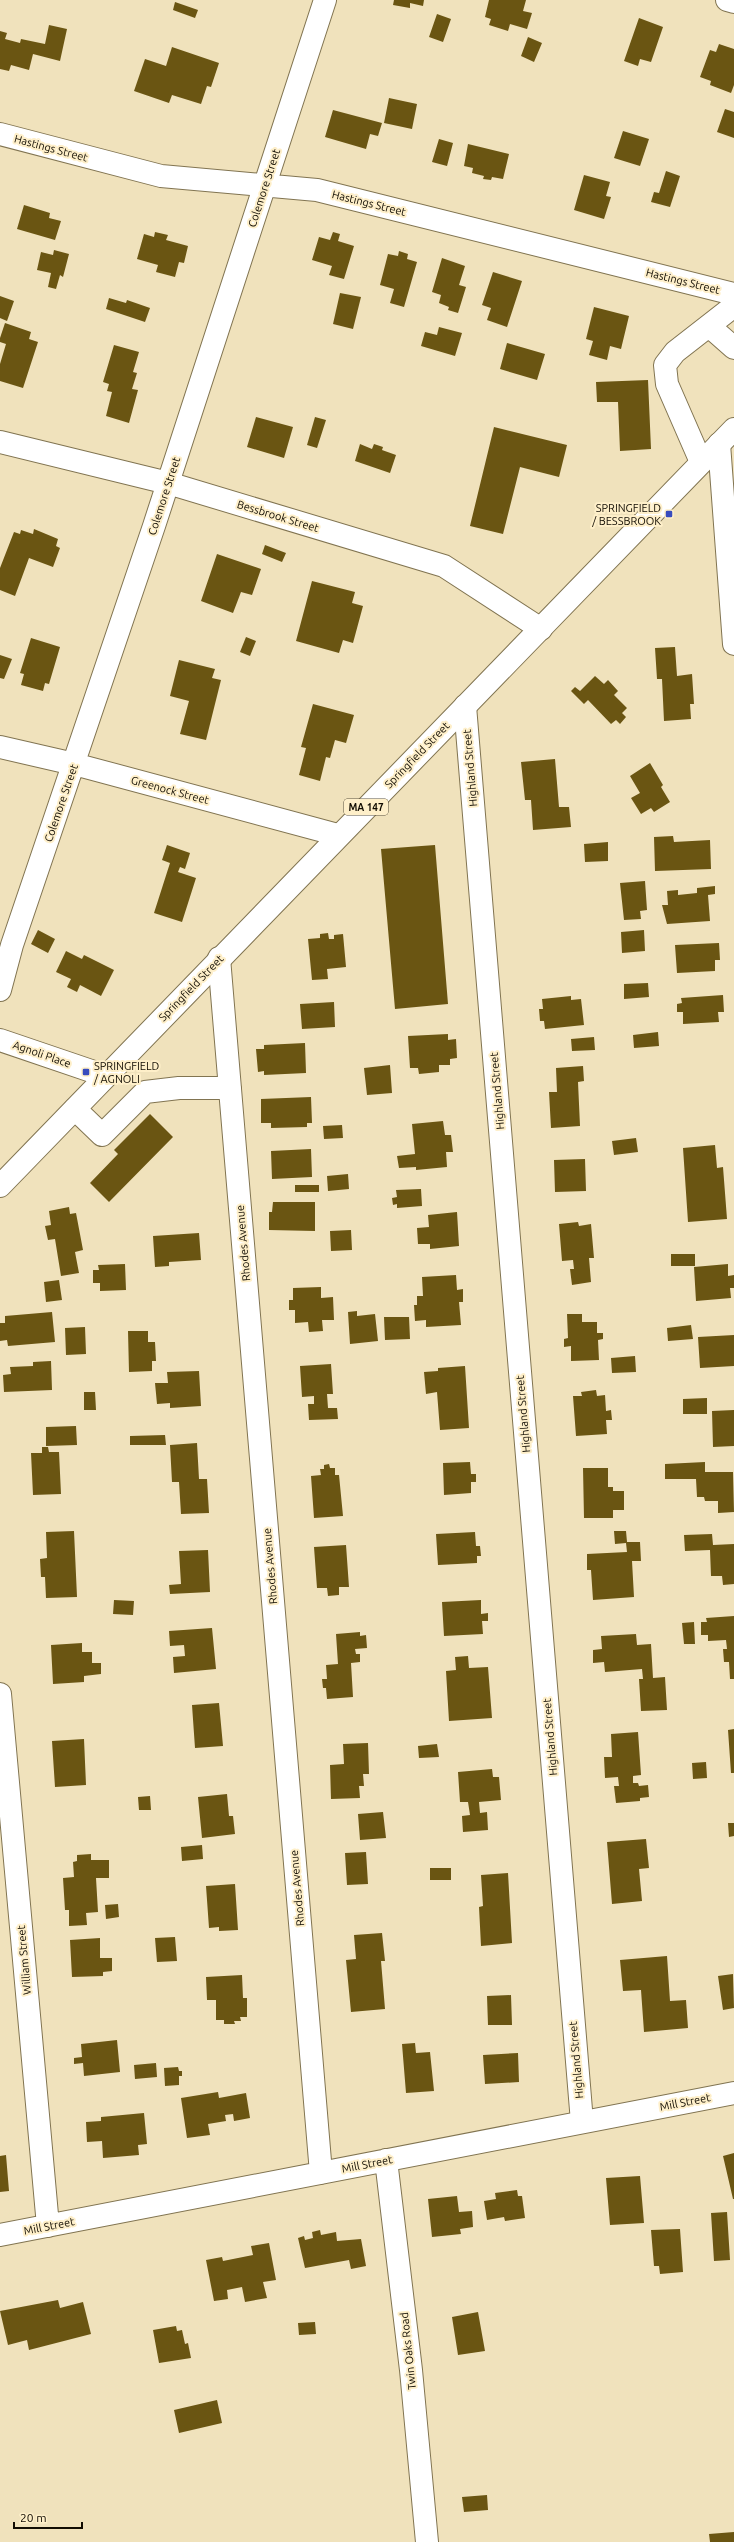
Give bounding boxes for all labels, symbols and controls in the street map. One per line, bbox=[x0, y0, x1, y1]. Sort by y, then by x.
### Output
street label: Hastings Street bbox=[13, 132, 90, 164]
street label: Colemore Street bbox=[246, 147, 283, 229]
street label: Hastings Street bbox=[331, 188, 408, 218]
street label: Hastings Street bbox=[645, 266, 722, 296]
street label: Colemore Street bbox=[146, 455, 183, 537]
street label: Bessbrook Street bbox=[236, 498, 321, 534]
place label: SPRINGFIELD / BESSBROOK bbox=[591, 502, 661, 527]
marker: SPRINGFIELD / BESSBROOK bbox=[664, 509, 674, 519]
street label: Springfield Street bbox=[382, 719, 452, 791]
street label: Highland Street bbox=[461, 728, 479, 807]
street label: Colemore Street bbox=[42, 762, 80, 843]
street label: Greenock Street bbox=[130, 774, 211, 806]
road number: MA 147 bbox=[344, 799, 388, 815]
street label: Springfield Street bbox=[156, 952, 226, 1024]
street label: Agnoli Place bbox=[11, 1038, 73, 1070]
street label: Highland Street bbox=[488, 1051, 506, 1130]
place label: SPRINGFIELD / AGNOLI bbox=[93, 1060, 160, 1085]
marker: SPRINGFIELD / AGNOLI bbox=[81, 1067, 91, 1077]
street label: Rhodes Avenue bbox=[234, 1204, 252, 1282]
street label: Highland Street bbox=[514, 1374, 532, 1453]
street label: Rhodes Avenue bbox=[261, 1527, 279, 1605]
street label: Highland Street bbox=[541, 1697, 559, 1776]
street label: Rhodes Avenue bbox=[288, 1849, 306, 1927]
street label: William Street bbox=[15, 1924, 33, 1995]
street label: Highland Street bbox=[567, 2020, 585, 2099]
street label: Mill Street bbox=[659, 2091, 712, 2113]
street label: Mill Street bbox=[341, 2153, 394, 2175]
street label: Mill Street bbox=[23, 2215, 76, 2237]
street label: Twin Oaks Road bbox=[398, 2312, 418, 2390]
scale bar bbox=[14, 2504, 82, 2530]
text: 20 m bbox=[20, 2511, 47, 2524]

